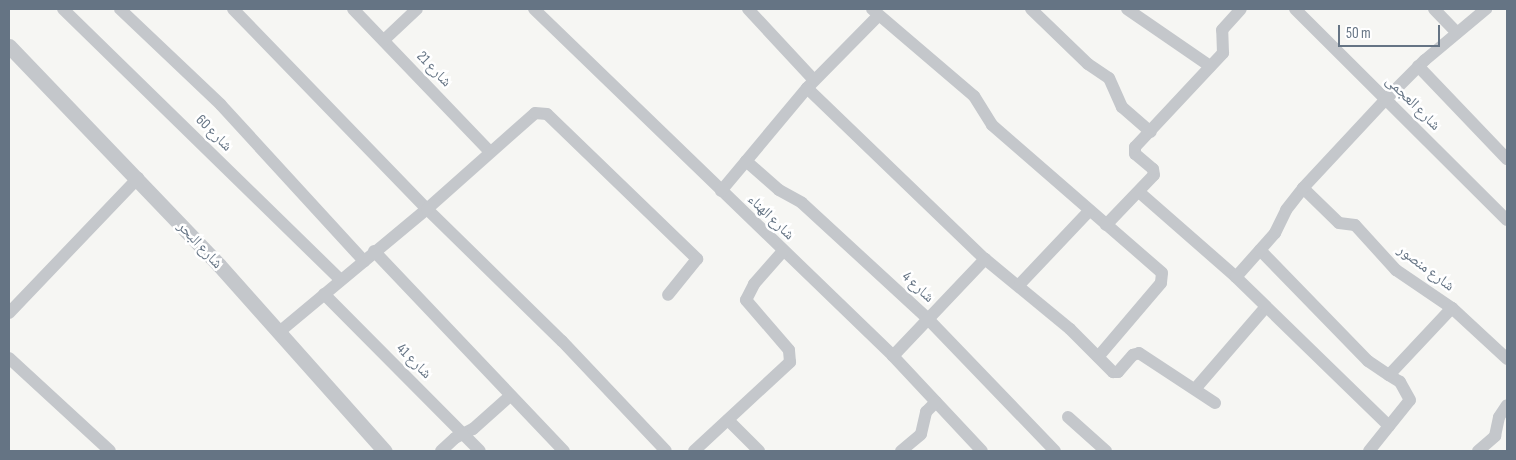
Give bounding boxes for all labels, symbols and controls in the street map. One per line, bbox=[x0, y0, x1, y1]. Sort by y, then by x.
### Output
scale bar bbox=[1341, 15, 1444, 47]
text: 50 m bbox=[1346, 24, 1371, 43]
street label: شارع 21 bbox=[413, 48, 455, 90]
street label: شارع العجمى bbox=[1382, 72, 1444, 134]
street label: شارع 60 bbox=[192, 111, 236, 155]
street label: شارع الهناء bbox=[744, 190, 798, 244]
street label: شارع البحر bbox=[174, 218, 226, 272]
street label: شارع منصور bbox=[1394, 241, 1458, 295]
street label: شارع 4 bbox=[898, 268, 938, 306]
street label: شارع 41 bbox=[393, 340, 435, 382]

